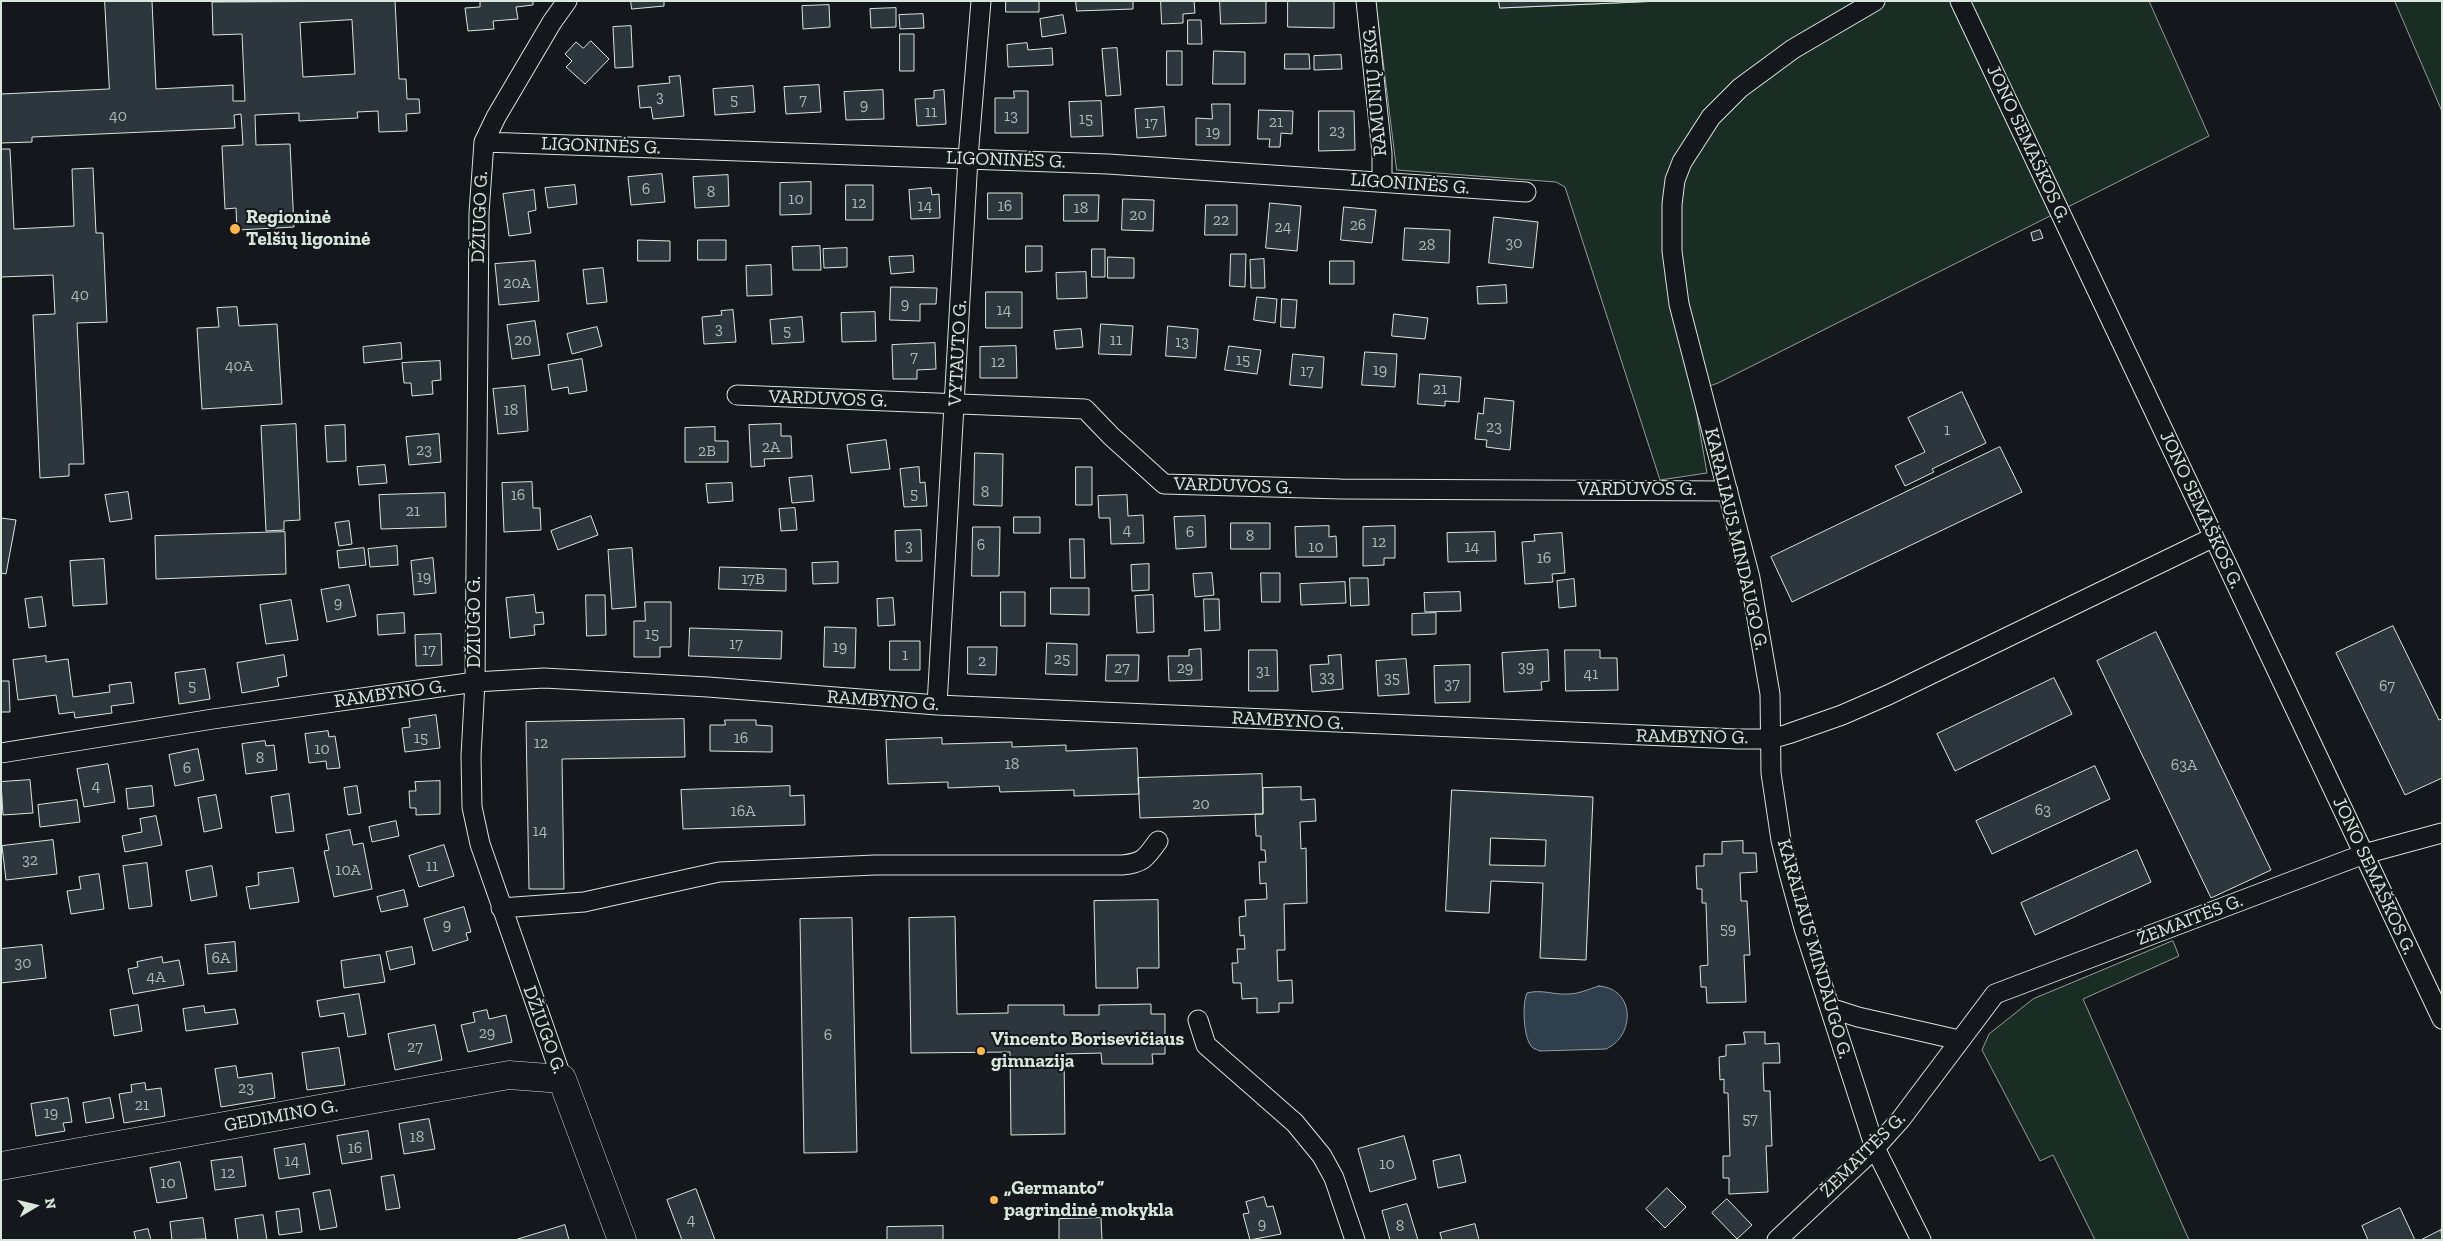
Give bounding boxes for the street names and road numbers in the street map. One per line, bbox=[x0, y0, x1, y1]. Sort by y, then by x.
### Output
street label: RAMUNIŲ SKG. bbox=[1358, 25, 1392, 157]
street label: JONO SEMAŠKOS G. bbox=[1981, 62, 2075, 226]
street label: LIGONINĖS G. bbox=[541, 133, 661, 159]
street label: LIGONINĖS G. bbox=[946, 147, 1066, 173]
street label: LIGONINĖS G. bbox=[1350, 168, 1470, 200]
street label: DŽIUGO G. bbox=[467, 171, 493, 263]
street label: VYTAUTO G. bbox=[944, 299, 972, 407]
street label: VARDUVOS G. bbox=[768, 386, 888, 412]
street label: KARALIAUS MINDAUGO G. bbox=[1699, 426, 1773, 652]
street label: JONO SEMAŠKOS G. bbox=[2154, 428, 2248, 592]
street label: VARDUVOS G. bbox=[1173, 473, 1293, 499]
street label: VARDUVOS G. bbox=[1578, 479, 1696, 501]
street label: DŽIUGO G. bbox=[464, 576, 486, 668]
street label: RAMBYNO G. bbox=[333, 675, 447, 713]
street label: RAMBYNO G. bbox=[826, 686, 940, 716]
street label: RAMBYNO G. bbox=[1231, 707, 1345, 735]
street label: RAMBYNO G. bbox=[1636, 725, 1748, 749]
street label: JONO SEMAŠKOS G. bbox=[2327, 794, 2421, 958]
street label: KARALIAUS MINDAUGO G. bbox=[1772, 837, 1856, 1061]
street label: ŽEMAITĖS G. bbox=[2134, 889, 2246, 951]
street label: DŽIUGO G. bbox=[518, 983, 570, 1077]
street label: GEDIMINO G. bbox=[222, 1095, 340, 1137]
street label: ŽEMAITĖS G. bbox=[1815, 1107, 1911, 1203]

